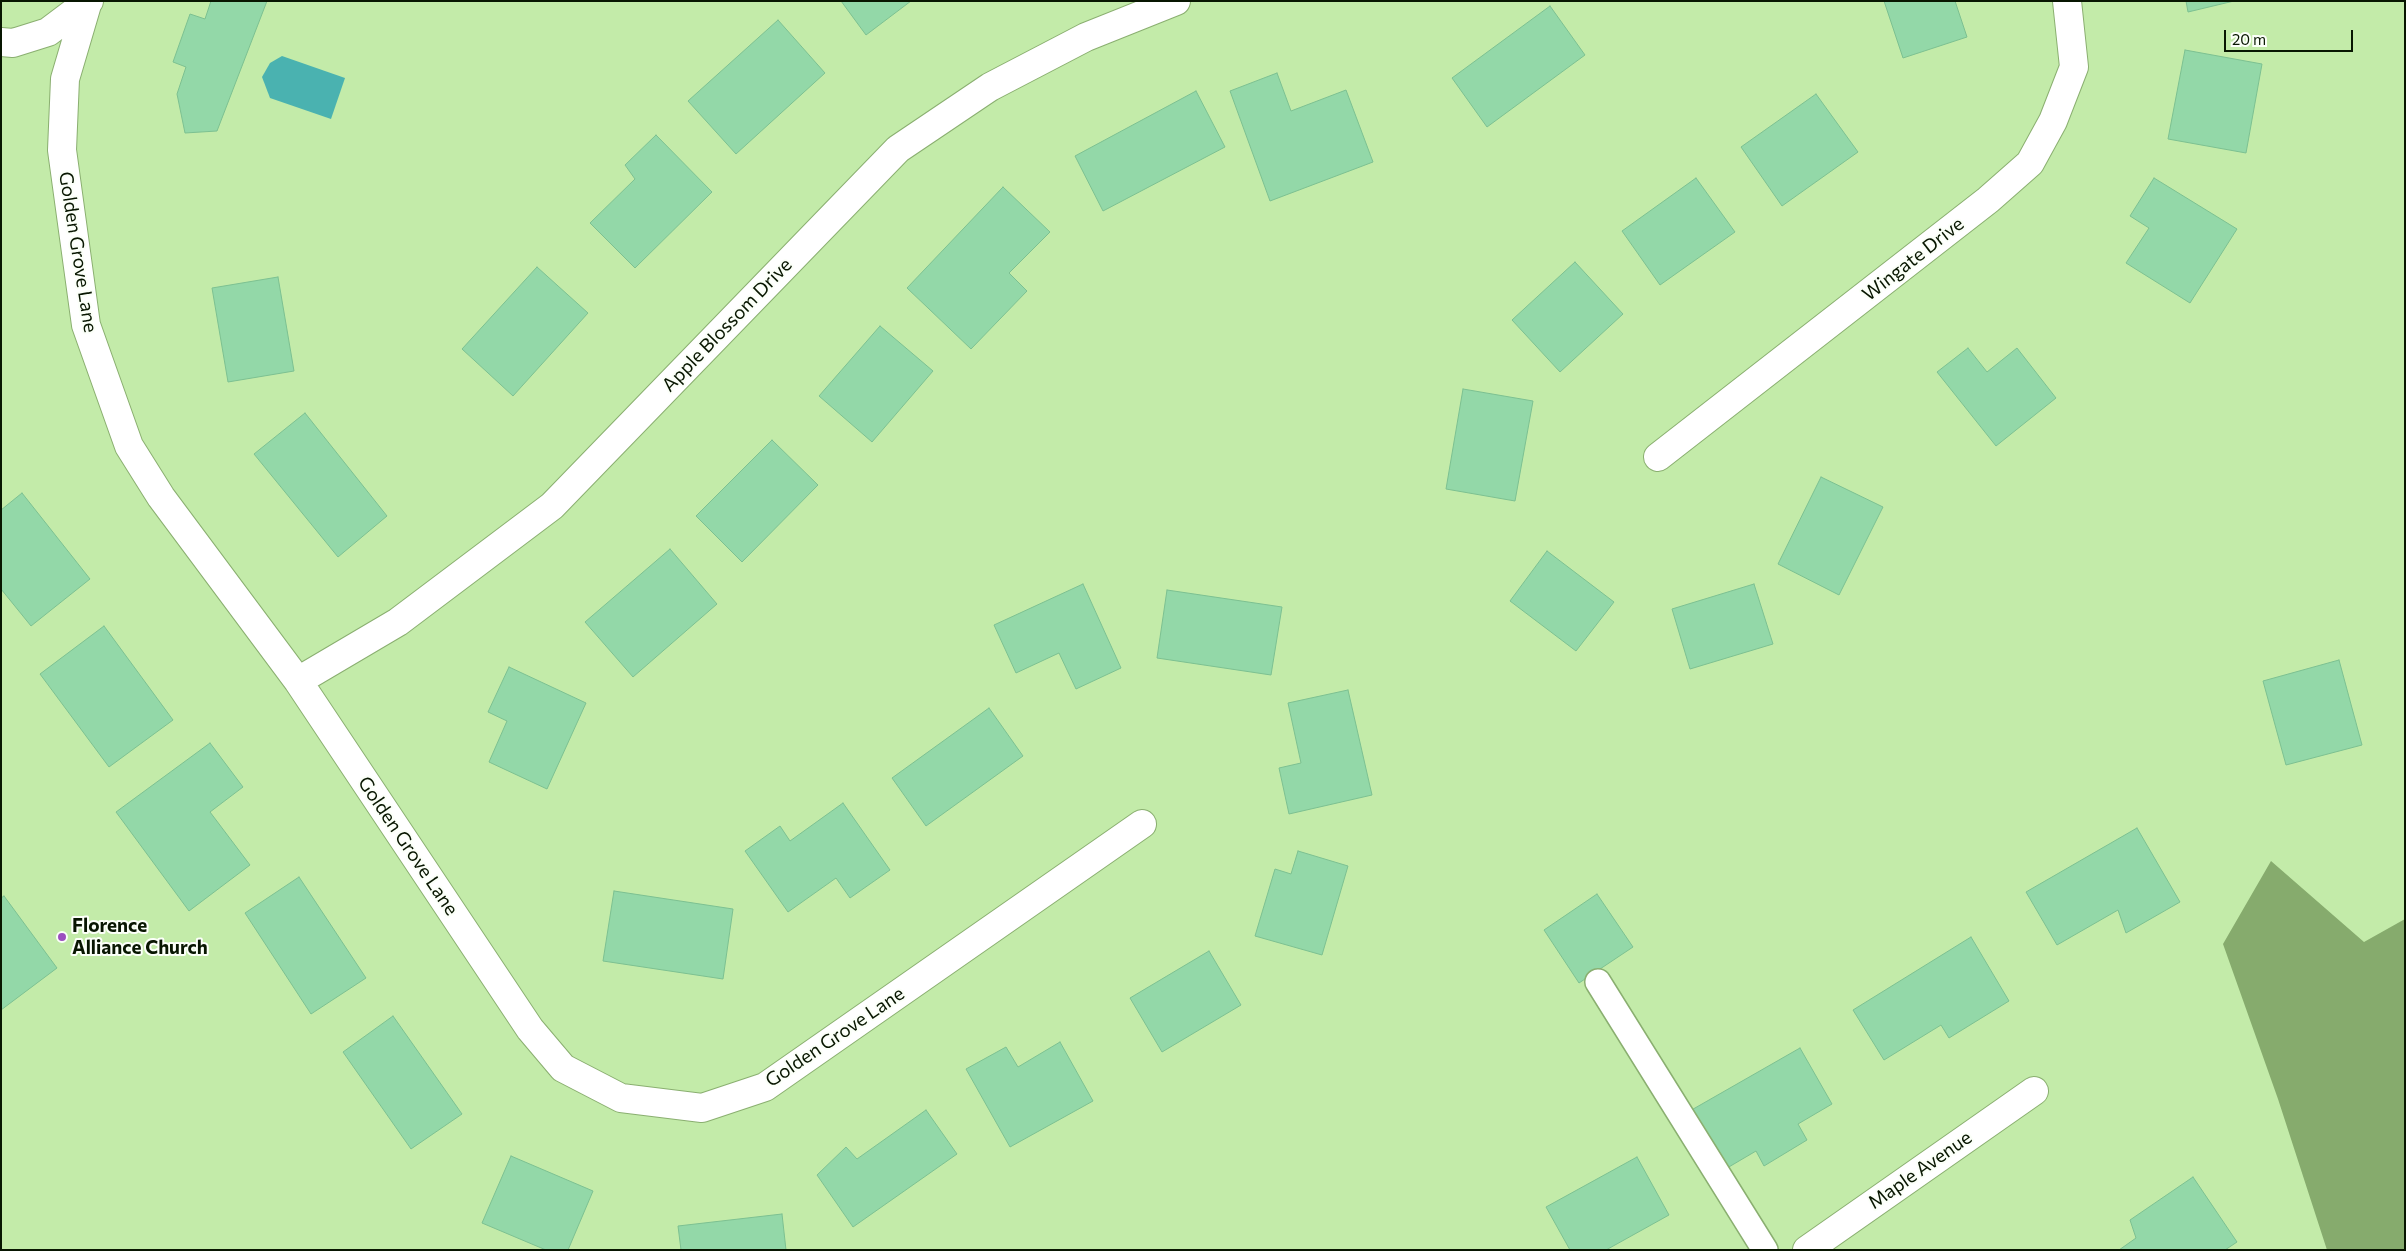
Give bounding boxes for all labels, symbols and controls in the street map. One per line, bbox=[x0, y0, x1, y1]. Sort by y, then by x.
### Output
scale bar bbox=[2226, 20, 2355, 52]
text: 20 m bbox=[2232, 30, 2266, 48]
street label: Golden Grove Lane bbox=[54, 170, 102, 334]
street label: Wingate Drive bbox=[1858, 212, 1968, 306]
street label: Apple Blossom Drive bbox=[657, 253, 797, 397]
street label: Golden Grove Lane bbox=[353, 772, 463, 920]
place label: Florence Alliance Church bbox=[72, 915, 208, 959]
marker: Florence Alliance Church bbox=[56, 931, 68, 943]
street label: Golden Grove Lane bbox=[761, 982, 909, 1092]
street label: Maple Avenue bbox=[1864, 1126, 1976, 1214]

